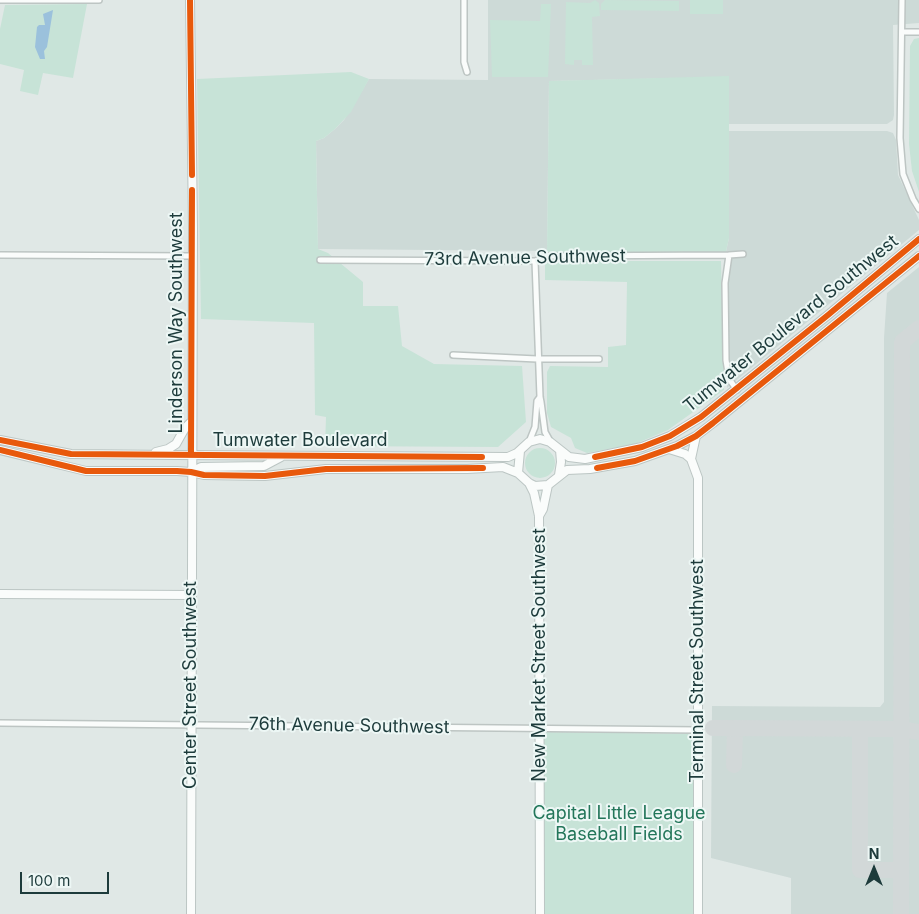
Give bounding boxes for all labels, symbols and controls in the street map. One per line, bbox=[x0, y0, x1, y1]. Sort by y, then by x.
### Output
street label: Linderson Way Southwest bbox=[166, 212, 188, 434]
street label: Tumwater Boulevard Southwest bbox=[679, 231, 903, 417]
street label: 73rd Avenue Southwest bbox=[424, 245, 626, 271]
street label: Tumwater Boulevard bbox=[213, 430, 387, 452]
street label: New Market Street Southwest bbox=[529, 528, 551, 782]
street label: Terminal Street Southwest bbox=[687, 559, 709, 783]
street label: Center Street Southwest bbox=[180, 581, 202, 789]
street label: 76th Avenue Southwest bbox=[248, 713, 450, 739]
park label: Capital Little League Baseball Fields bbox=[532, 803, 706, 846]
north arrow bbox=[849, 844, 899, 894]
text: N bbox=[869, 845, 879, 862]
scale bar bbox=[22, 862, 111, 894]
text: 100 m bbox=[28, 871, 70, 890]

